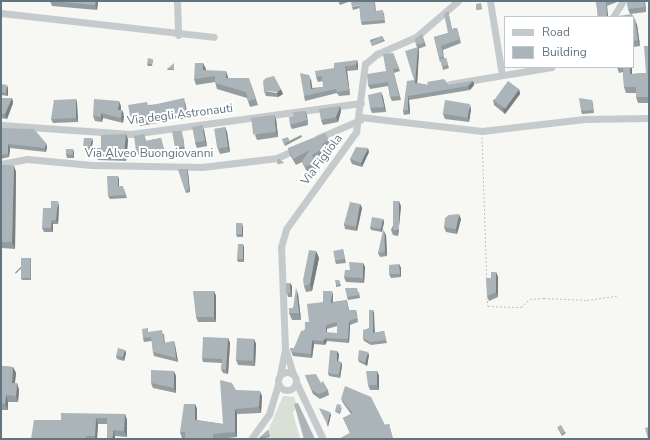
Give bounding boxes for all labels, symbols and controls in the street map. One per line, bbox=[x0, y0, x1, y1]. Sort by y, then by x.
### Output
legend bbox=[504, 16, 634, 68]
text: Road bbox=[542, 24, 570, 40]
text: Building bbox=[542, 44, 587, 60]
street label: Via degli Astronauti bbox=[126, 101, 234, 129]
street label: Via Figliola bbox=[298, 132, 346, 188]
street label: Via Alveo Buongiovanni bbox=[85, 147, 213, 161]

